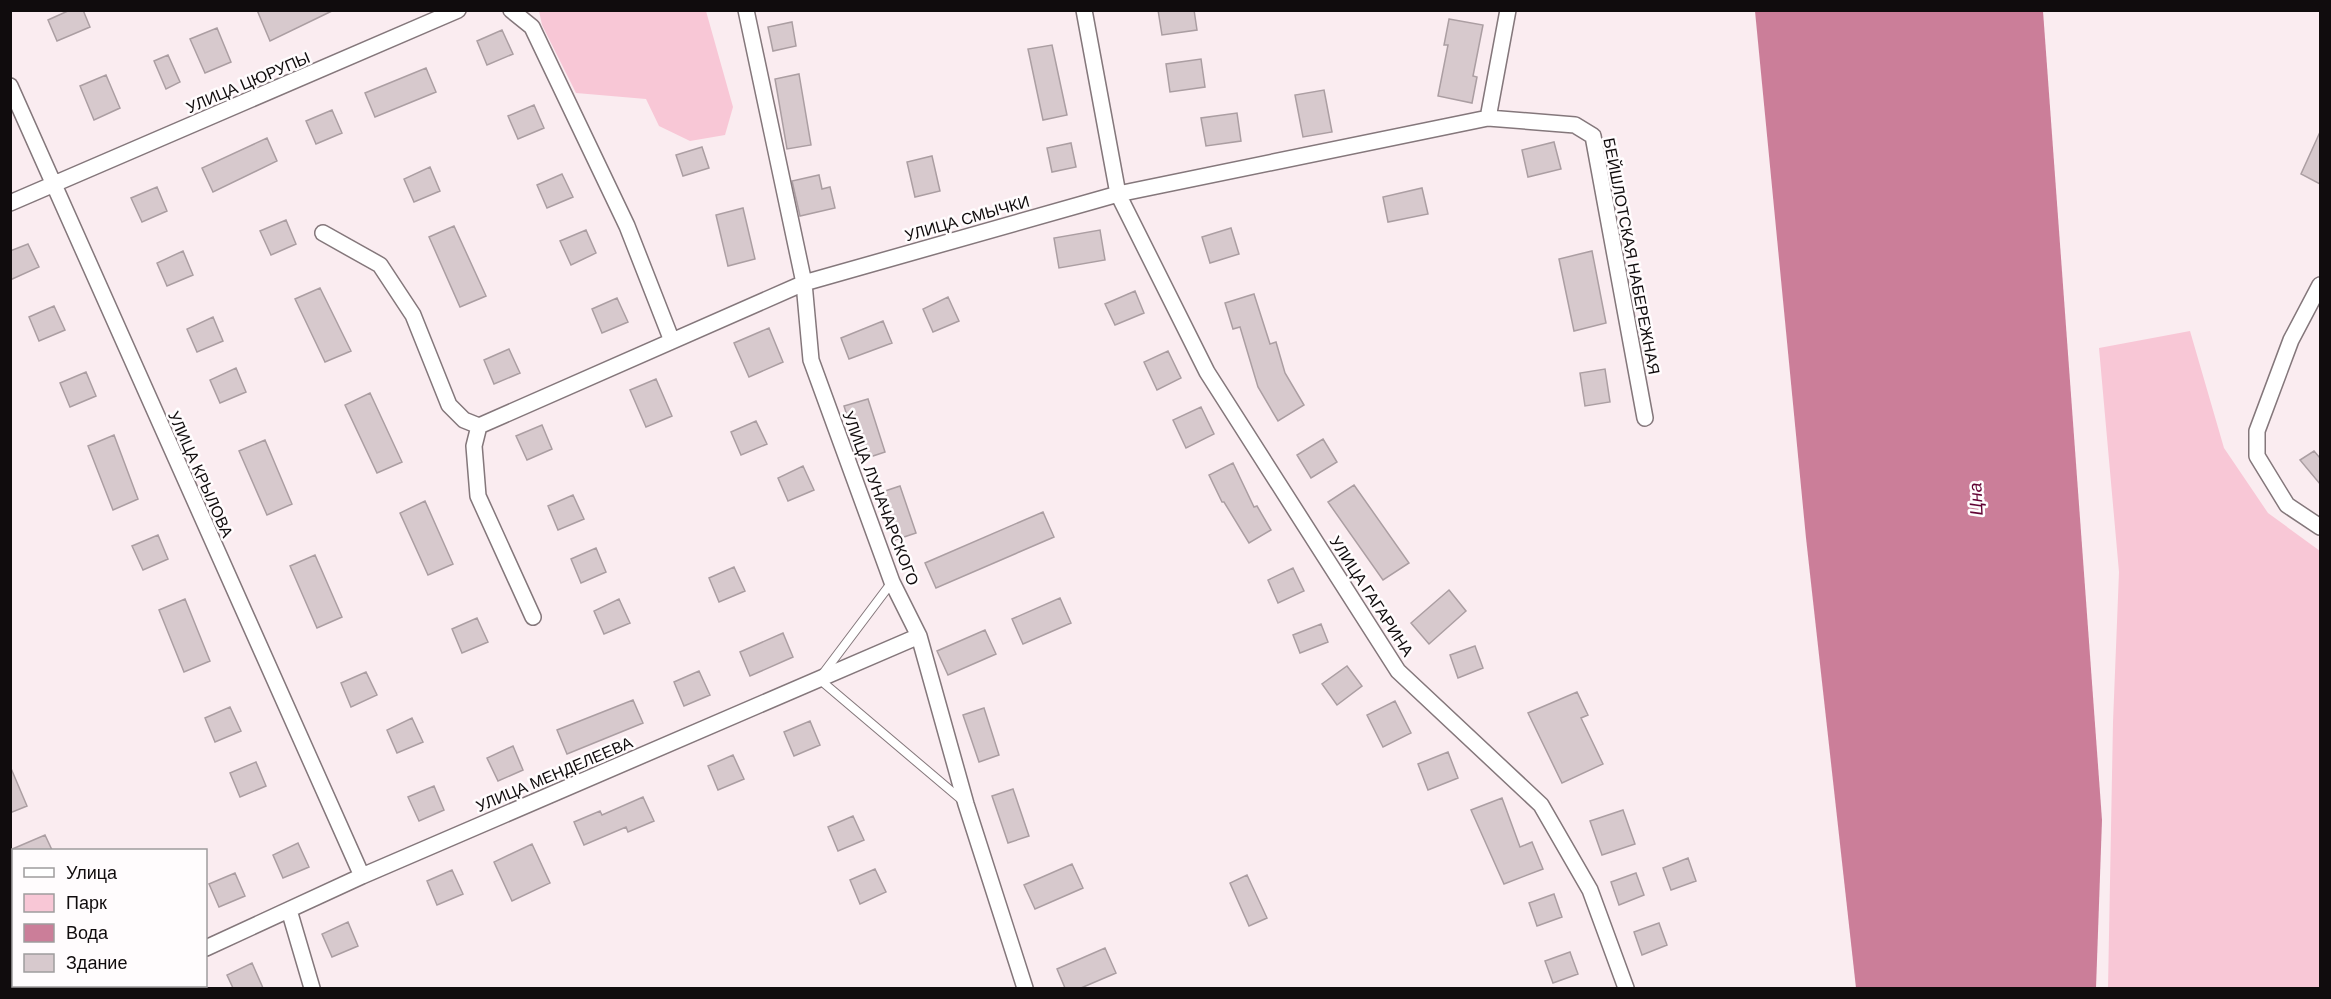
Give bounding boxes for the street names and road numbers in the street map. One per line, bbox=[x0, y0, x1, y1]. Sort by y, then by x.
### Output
street label: УЛИЦА ЦЮРУПЫ bbox=[183, 47, 313, 118]
street label: БЕЙШЛОТСКАЯ НАБЕРЕЖНАЯ bbox=[1598, 136, 1665, 376]
street label: УЛИЦА СМЫЧКИ bbox=[902, 191, 1032, 246]
street label: УЛИЦА КРЫЛОВА bbox=[163, 408, 238, 541]
street label: УЛИЦА ЛУНАЧАРСКОГО bbox=[838, 408, 924, 588]
street label: УЛИЦА ГАГАРИНА bbox=[1325, 532, 1419, 661]
street label: УЛИЦА МЕНДЕЛЕЕВА bbox=[473, 732, 636, 817]

